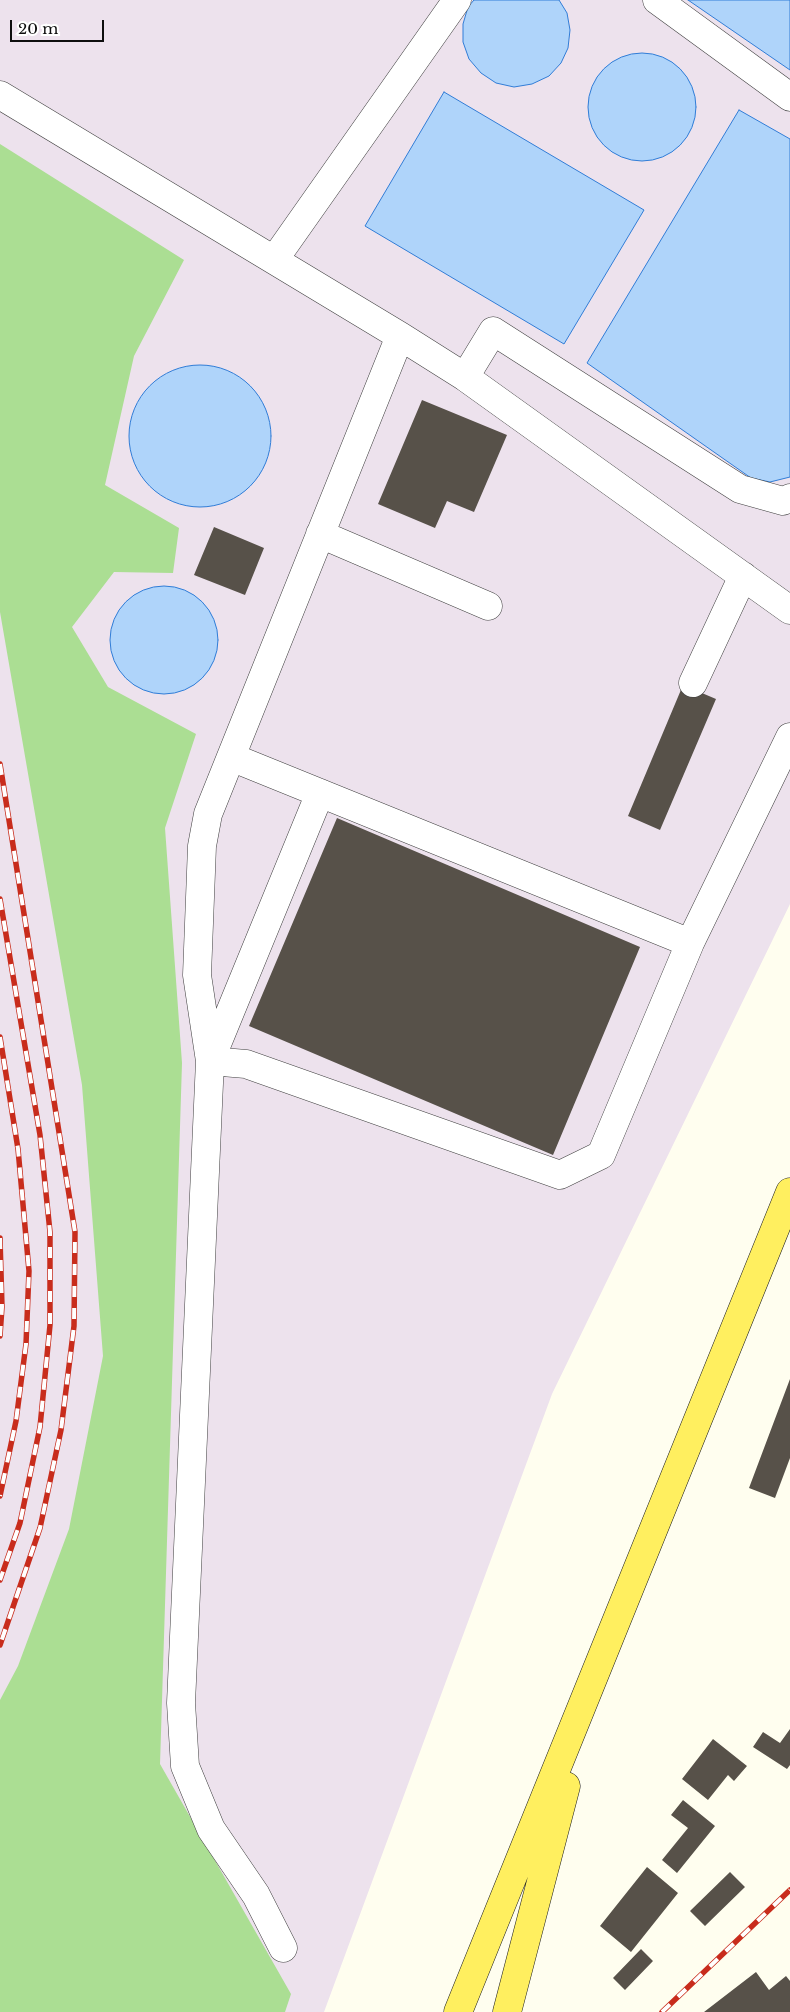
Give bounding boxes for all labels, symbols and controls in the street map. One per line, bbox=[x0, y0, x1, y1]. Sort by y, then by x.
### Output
scale bar bbox=[12, 10, 106, 42]
text: 20 m bbox=[18, 19, 58, 38]

